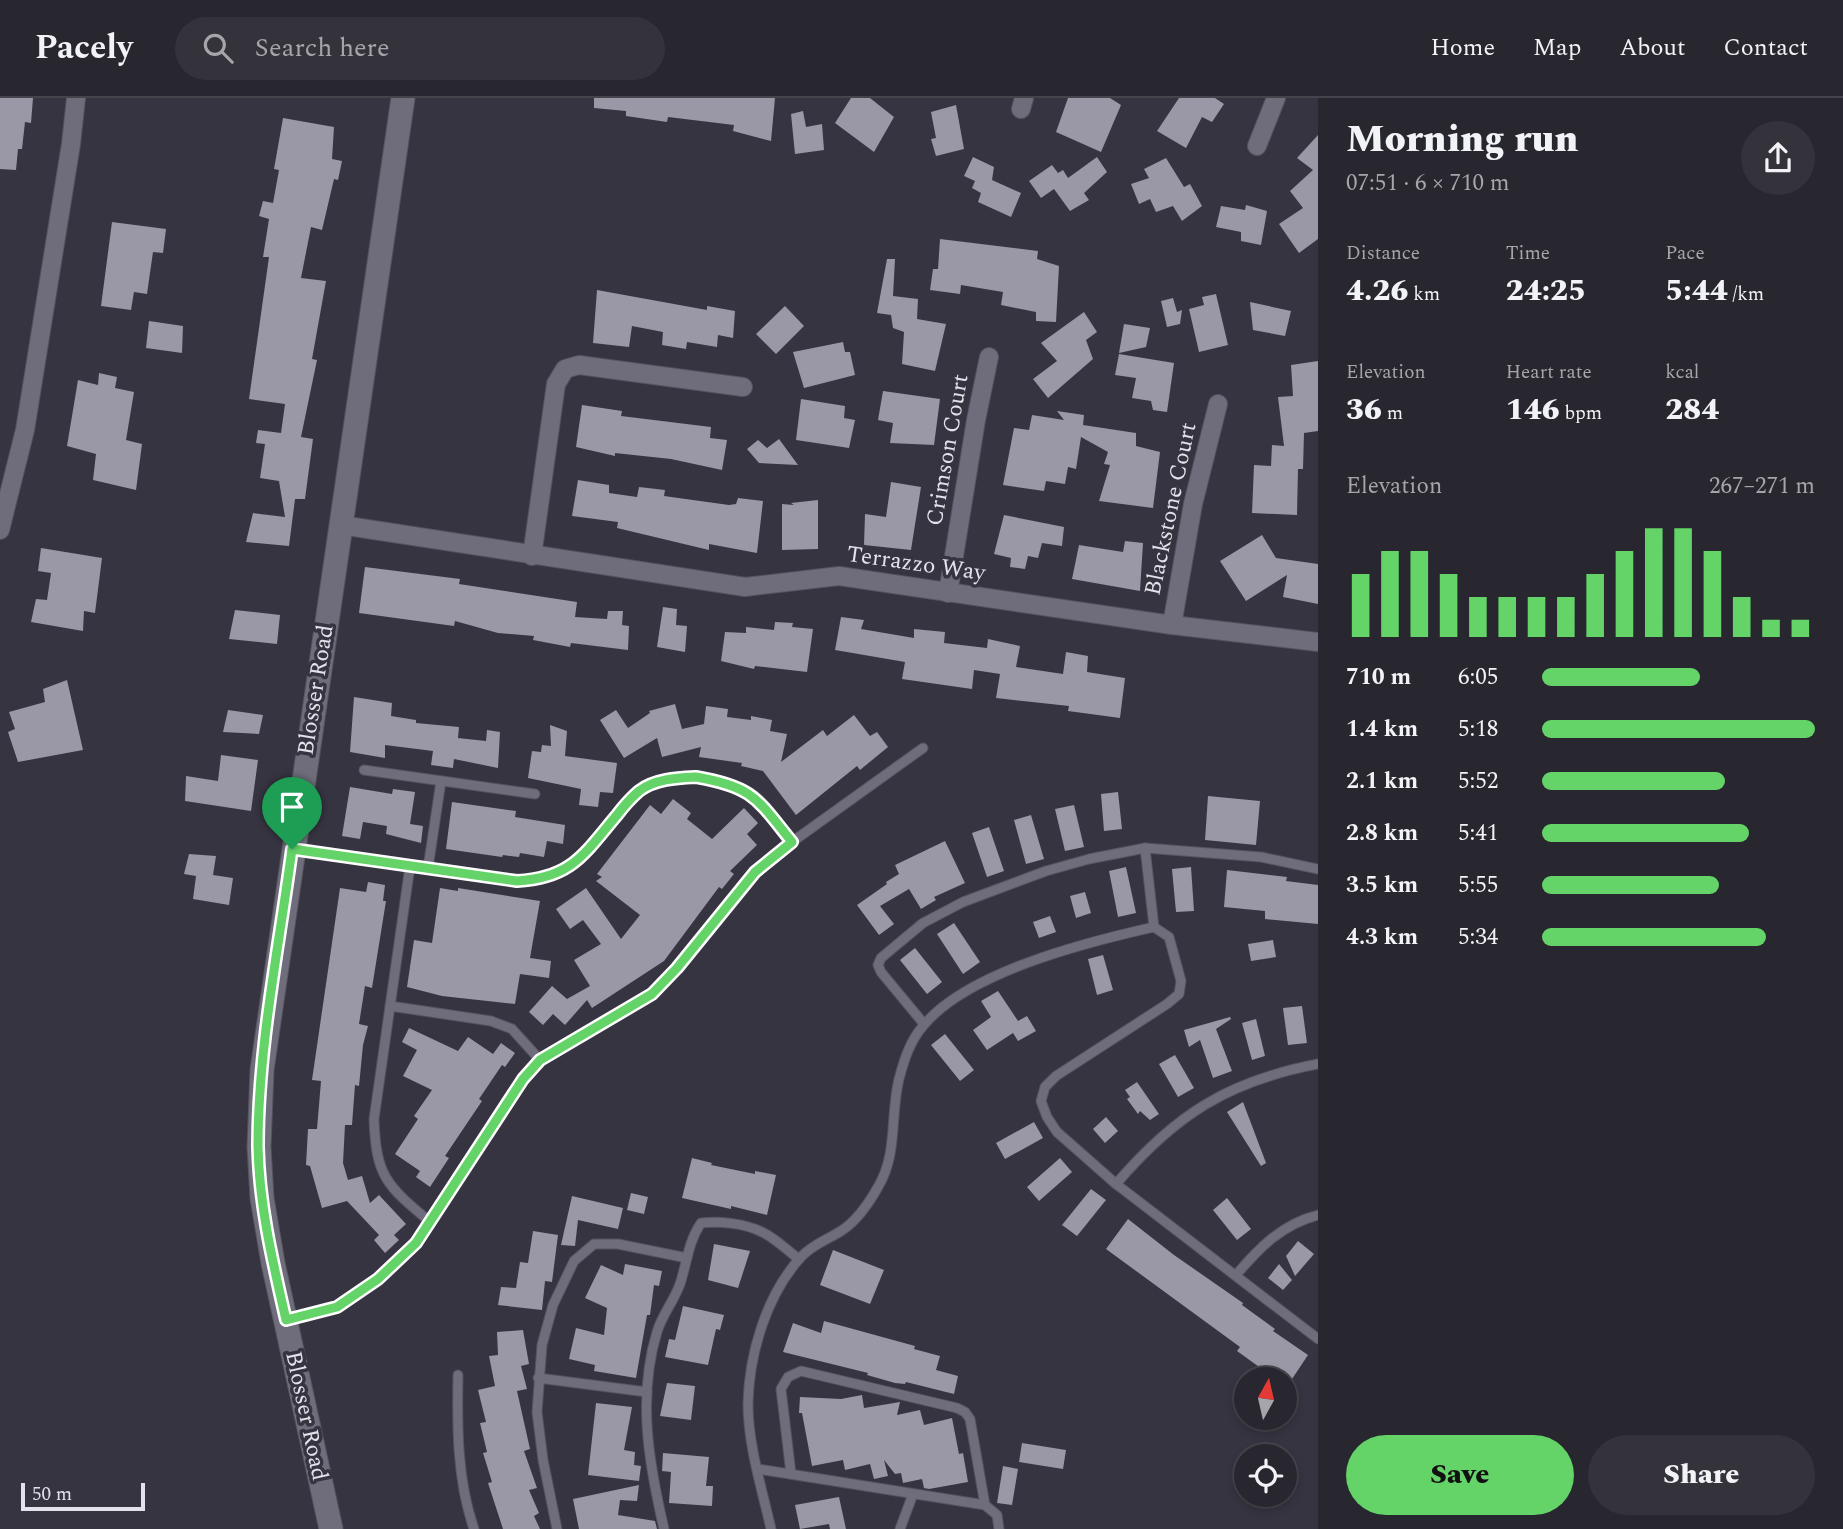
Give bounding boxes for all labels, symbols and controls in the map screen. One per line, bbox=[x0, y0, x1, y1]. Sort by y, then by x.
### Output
search box bbox=[175, 17, 665, 80]
text: Pacely bbox=[35, 23, 133, 73]
text: Search here bbox=[255, 28, 390, 68]
icon: search bbox=[199, 29, 237, 67]
text: Home bbox=[1430, 30, 1495, 66]
text: Map bbox=[1533, 30, 1581, 66]
text: About bbox=[1619, 30, 1685, 66]
text: Contact bbox=[1723, 30, 1808, 66]
text: Morning run bbox=[1346, 111, 1579, 169]
button: share bbox=[1741, 121, 1815, 195]
text: 07:51 · 6 × 710 m bbox=[1346, 166, 1510, 201]
text: Distance bbox=[1346, 239, 1420, 268]
text: Time bbox=[1506, 239, 1550, 268]
text: Pace bbox=[1665, 239, 1705, 268]
text: 4.26 bbox=[1346, 268, 1408, 314]
text: 24:25 bbox=[1506, 268, 1586, 314]
text: 5:44 bbox=[1665, 268, 1728, 314]
text: km bbox=[1408, 280, 1440, 309]
text: /km bbox=[1728, 280, 1764, 309]
text: Elevation bbox=[1346, 358, 1426, 387]
text: Heart rate bbox=[1506, 358, 1592, 387]
text: kcal bbox=[1665, 358, 1699, 387]
street label: Crimson Court bbox=[917, 371, 979, 529]
text: 36 bbox=[1346, 387, 1382, 433]
text: 146 bbox=[1506, 387, 1560, 433]
text: 284 bbox=[1665, 387, 1719, 433]
text: m bbox=[1382, 399, 1403, 428]
text: bpm bbox=[1560, 399, 1602, 428]
street label: Blackstone Court bbox=[1136, 419, 1206, 599]
text: Elevation bbox=[1346, 469, 1442, 504]
text: 267–271 m bbox=[1709, 469, 1815, 504]
street label: Terrazzo Way bbox=[845, 537, 988, 591]
street label: Blosser Road bbox=[288, 622, 344, 758]
text: 710 m bbox=[1346, 660, 1411, 695]
text: 6:05 bbox=[1458, 660, 1498, 695]
text: 1.4 km bbox=[1346, 712, 1418, 747]
text: 5:18 bbox=[1458, 712, 1498, 747]
text: 2.1 km bbox=[1346, 764, 1418, 799]
text: 5:52 bbox=[1458, 764, 1498, 799]
pin bbox=[262, 777, 322, 849]
icon: arrive bbox=[273, 788, 311, 826]
text: 2.8 km bbox=[1346, 816, 1418, 851]
text: 5:41 bbox=[1458, 816, 1498, 851]
text: 3.5 km bbox=[1346, 868, 1418, 903]
text: 5:55 bbox=[1458, 868, 1498, 903]
text: 4.3 km bbox=[1346, 920, 1418, 955]
text: 5:34 bbox=[1458, 920, 1498, 955]
street label: Blosser Road bbox=[275, 1348, 337, 1484]
north arrow bbox=[1234, 1367, 1297, 1430]
map controls bbox=[1234, 1367, 1297, 1507]
button: Save bbox=[1346, 1435, 1574, 1515]
button: Share bbox=[1588, 1435, 1815, 1515]
button: locate bbox=[1234, 1444, 1297, 1507]
scale bar bbox=[21, 1480, 145, 1512]
text: 50 m bbox=[32, 1480, 72, 1509]

